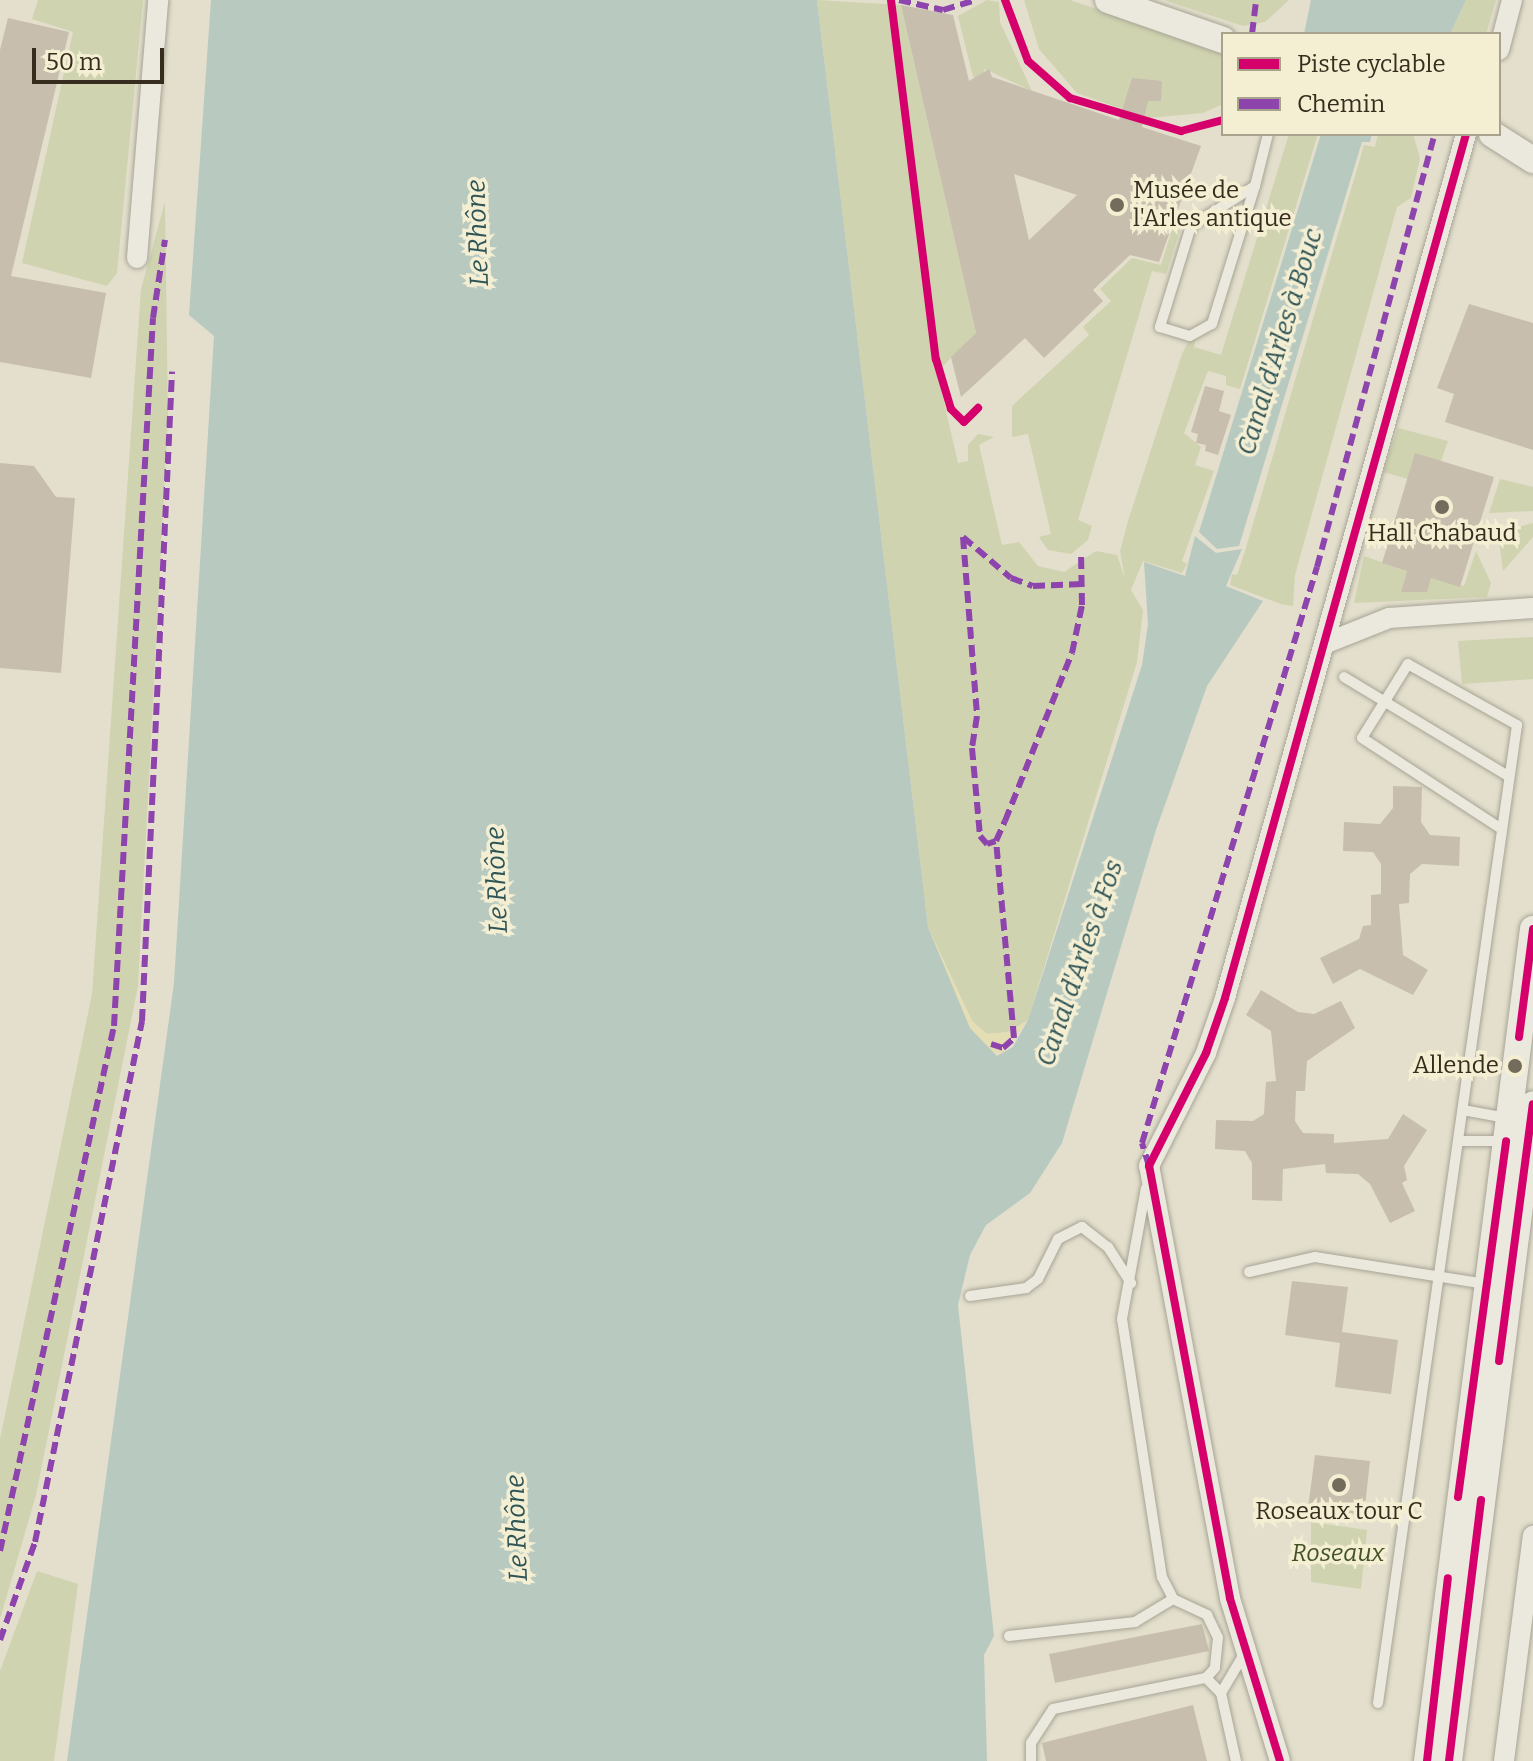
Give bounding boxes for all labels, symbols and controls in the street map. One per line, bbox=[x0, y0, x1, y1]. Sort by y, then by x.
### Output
scale bar bbox=[36, 32, 168, 82]
legend bbox=[1221, 32, 1501, 136]
text: 50 m bbox=[46, 48, 102, 76]
text: Piste cyclable bbox=[1297, 50, 1446, 78]
text: Chemin bbox=[1297, 90, 1385, 118]
place label: Musée de l'Arles antique bbox=[1133, 177, 1292, 233]
water label: Le Rhône bbox=[461, 179, 495, 287]
marker: Musée de l'Arles antique bbox=[1108, 196, 1126, 214]
water label: Canal d'Arles à Bouc bbox=[1231, 225, 1329, 459]
marker: Hall Chabaud bbox=[1433, 498, 1451, 516]
place label: Hall Chabaud bbox=[1367, 520, 1517, 548]
water label: Le Rhône bbox=[480, 826, 514, 934]
water label: Canal d'Arles à Fos bbox=[1030, 856, 1130, 1070]
place label: Allende bbox=[1413, 1052, 1499, 1080]
marker: Allende bbox=[1506, 1057, 1524, 1075]
water label: Le Rhône bbox=[500, 1474, 534, 1582]
marker: Roseaux tour C bbox=[1330, 1476, 1348, 1494]
place label: Roseaux tour C bbox=[1255, 1498, 1423, 1526]
park label: Roseaux bbox=[1292, 1540, 1384, 1568]

